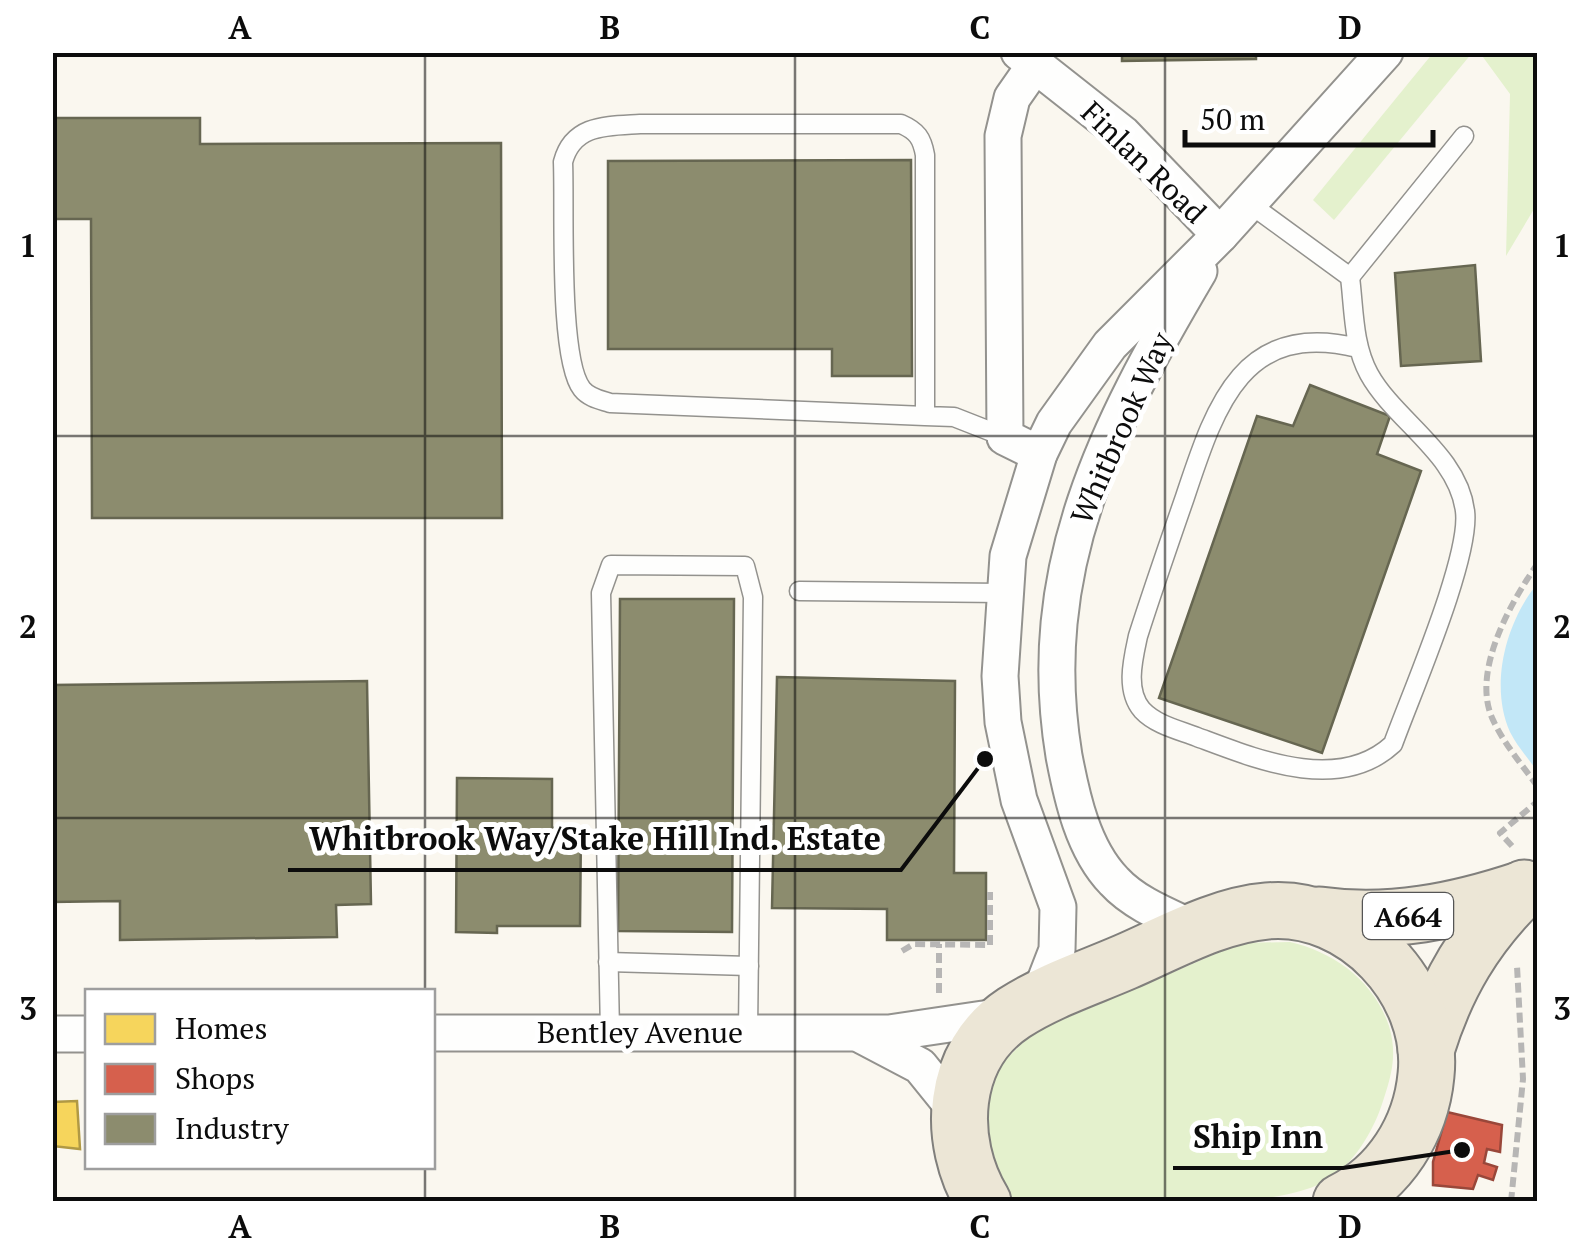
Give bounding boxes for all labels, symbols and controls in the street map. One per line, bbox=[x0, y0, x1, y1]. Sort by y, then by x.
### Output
text: A bbox=[228, 6, 252, 48]
text: B bbox=[600, 6, 620, 48]
text: C bbox=[970, 6, 990, 48]
text: D bbox=[1338, 6, 1362, 48]
scale bar bbox=[1185, 85, 1432, 147]
street label: Finlan Road bbox=[1073, 92, 1215, 232]
text: 50 m bbox=[1200, 99, 1265, 139]
text: 1 bbox=[19, 224, 37, 266]
text: 1 bbox=[1553, 224, 1571, 266]
street label: Whitbrook Way bbox=[1061, 325, 1182, 530]
text: 2 bbox=[19, 605, 37, 647]
text: 2 bbox=[1553, 605, 1571, 647]
callout: Whitbrook Way/Stake Hill Ind. Estate bbox=[288, 808, 901, 870]
text: Whitbrook Way/Stake Hill Ind. Estate bbox=[309, 817, 881, 859]
road number: A664 bbox=[1363, 893, 1453, 939]
text: 3 bbox=[19, 987, 37, 1029]
text: 3 bbox=[1553, 987, 1571, 1029]
legend bbox=[85, 989, 435, 1169]
text: Homes bbox=[175, 1008, 267, 1048]
street label: Bentley Avenue bbox=[537, 1012, 743, 1052]
text: Shops bbox=[175, 1058, 255, 1098]
callout: Ship Inn bbox=[1173, 1106, 1343, 1168]
text: Industry bbox=[175, 1108, 289, 1148]
text: Ship Inn bbox=[1193, 1115, 1323, 1157]
text: A bbox=[228, 1205, 252, 1247]
text: B bbox=[600, 1205, 620, 1247]
text: C bbox=[970, 1205, 990, 1247]
text: D bbox=[1338, 1205, 1362, 1247]

